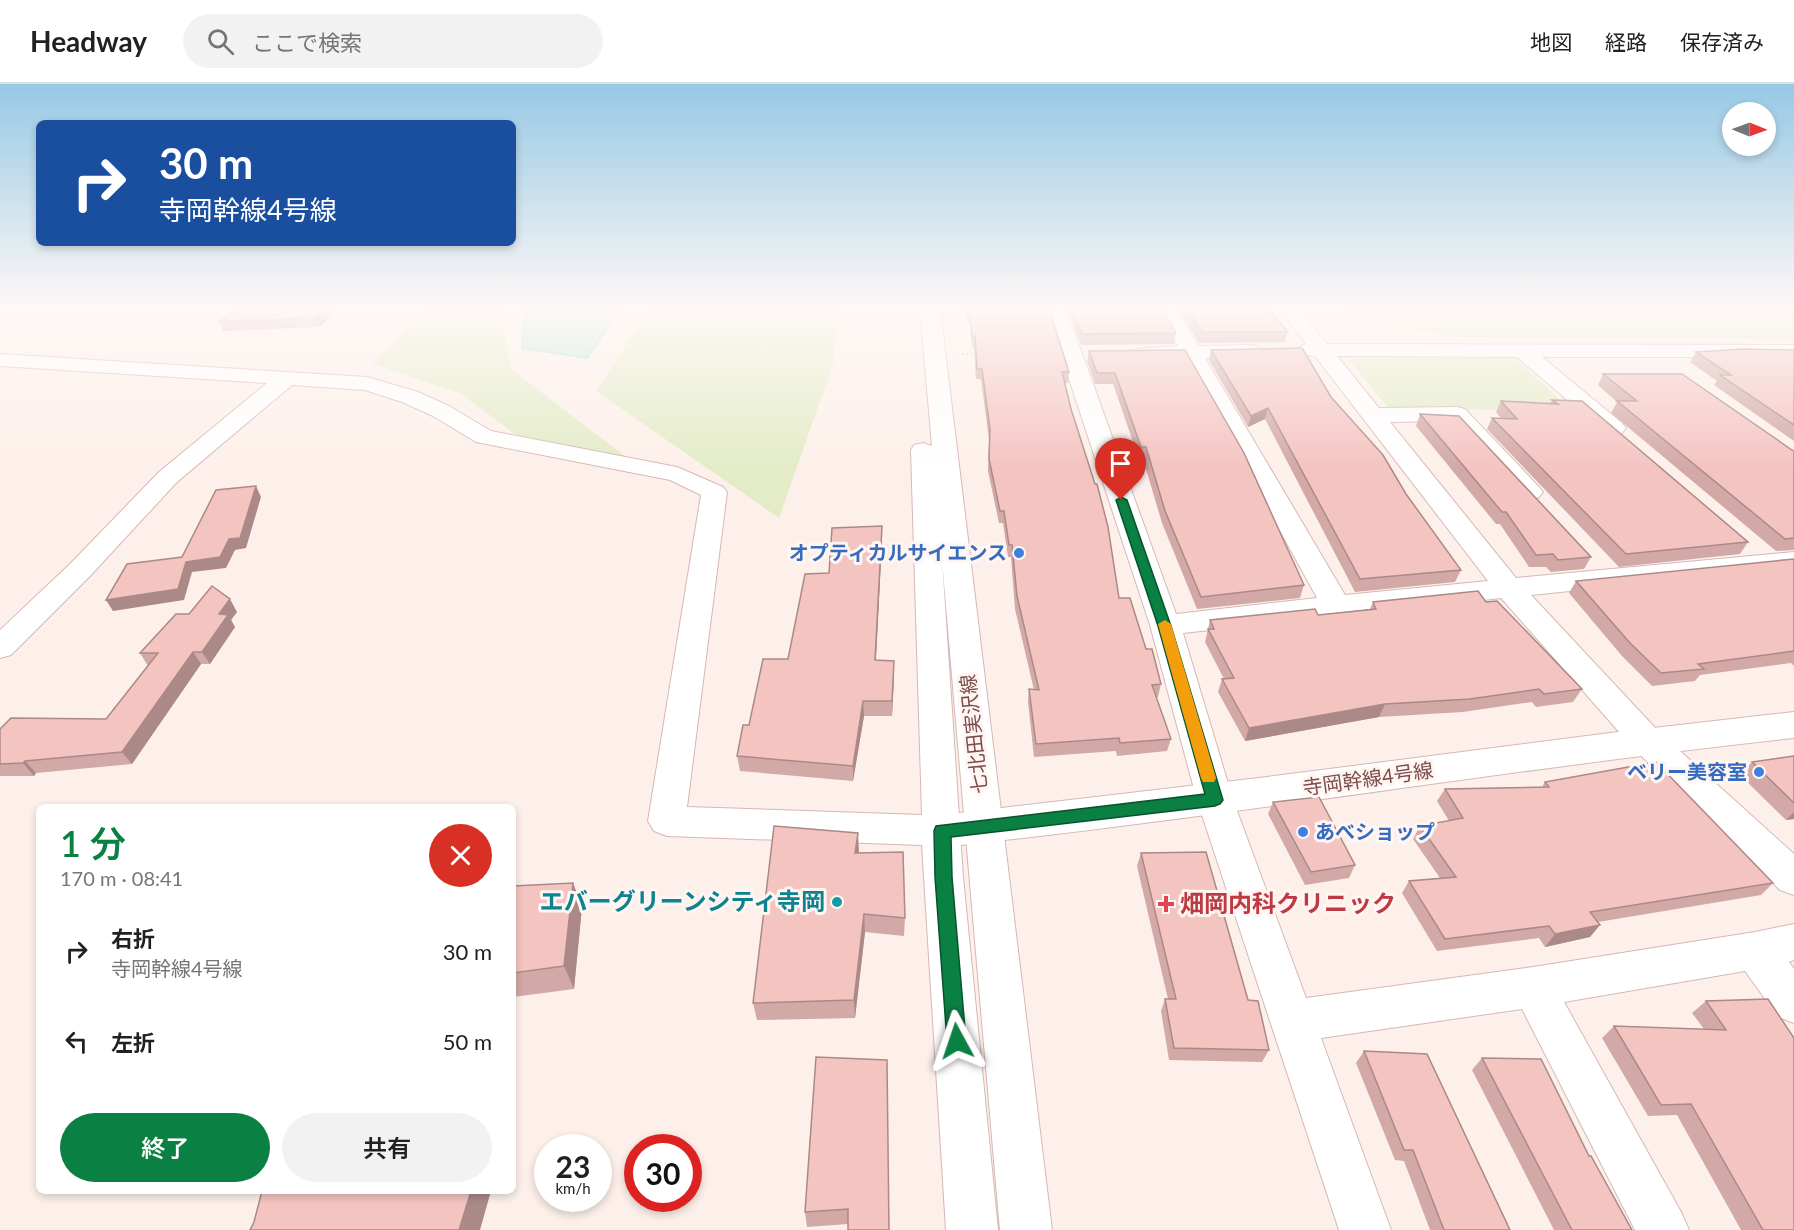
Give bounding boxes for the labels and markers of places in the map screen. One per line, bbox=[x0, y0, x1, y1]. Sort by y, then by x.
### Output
pin bbox=[1095, 438, 1146, 500]
place label: オプティカルサイエンス bbox=[789, 540, 1007, 564]
marker: オプティカルサイエンス bbox=[1012, 546, 1026, 560]
place label: ベリー美容室 bbox=[1627, 759, 1747, 783]
marker: ベリー美容室 bbox=[1752, 765, 1766, 779]
place label: あべショップ bbox=[1315, 819, 1435, 843]
marker: あべショップ bbox=[1296, 825, 1310, 839]
place label: エバーグリーンシティ寺岡 bbox=[540, 886, 825, 915]
place label: 畑岡内科クリニック bbox=[1180, 888, 1396, 917]
marker: エバーグリーンシティ寺岡 bbox=[830, 895, 844, 909]
marker: 畑岡内科クリニック bbox=[1157, 895, 1175, 913]

